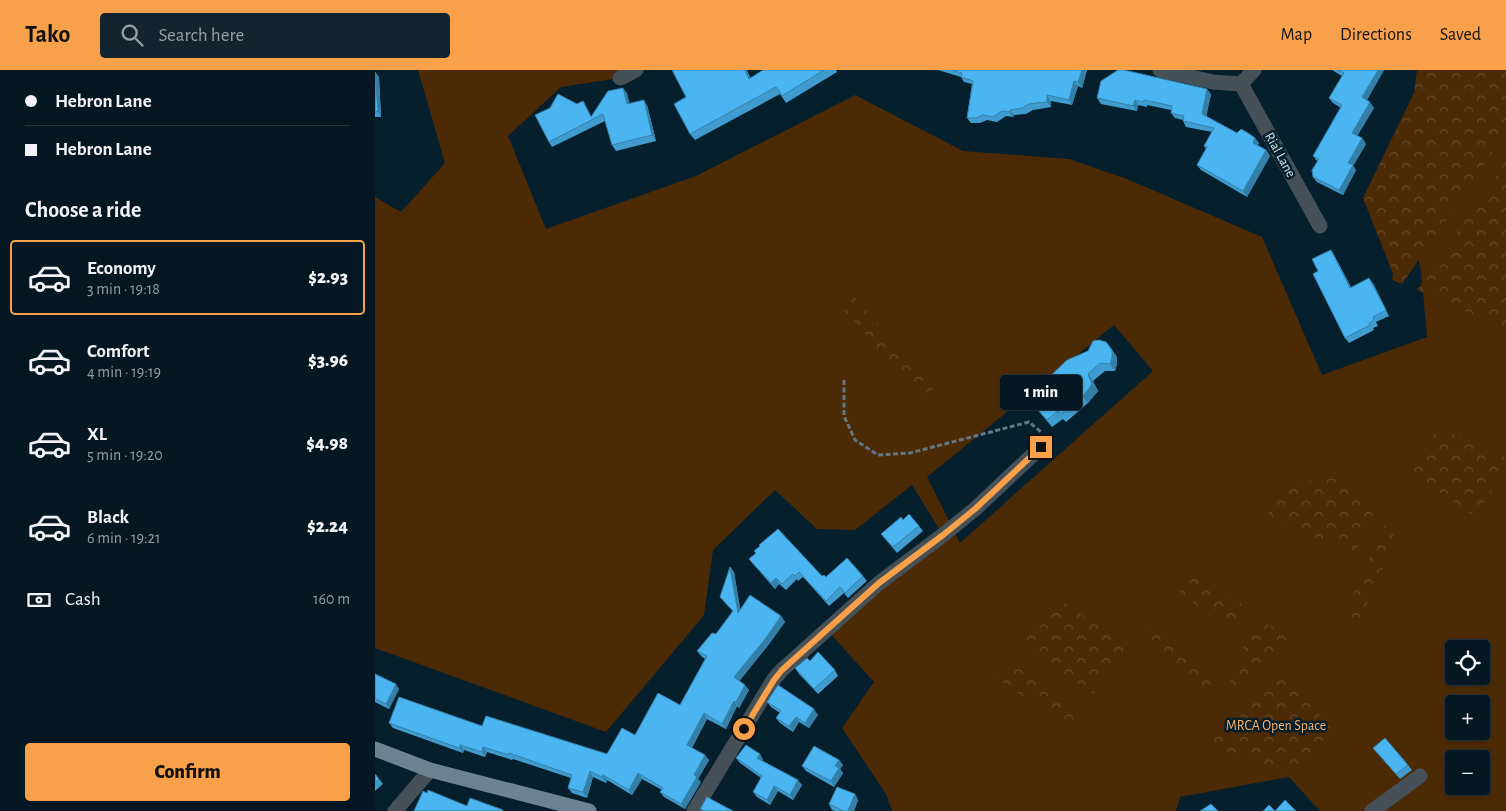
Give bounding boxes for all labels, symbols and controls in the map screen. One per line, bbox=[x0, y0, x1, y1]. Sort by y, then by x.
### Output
search box bbox=[100, 13, 450, 58]
icon: search bbox=[118, 21, 146, 49]
text: Tako bbox=[25, 23, 70, 47]
text: Search here bbox=[158, 26, 244, 45]
text: Map bbox=[1281, 26, 1312, 44]
text: Directions bbox=[1340, 26, 1412, 44]
text: Saved bbox=[1440, 26, 1481, 44]
text: Hebron Lane bbox=[55, 92, 152, 111]
street label: Rial Lane bbox=[1262, 130, 1298, 180]
text: Hebron Lane bbox=[55, 140, 152, 159]
text: Choose a ride bbox=[25, 199, 141, 221]
icon: car bbox=[27, 255, 72, 300]
text: Economy bbox=[87, 259, 156, 278]
text: $2.93 bbox=[308, 268, 348, 287]
text: 3 min · 19:18 bbox=[87, 281, 160, 297]
icon: car bbox=[27, 338, 72, 383]
text: Comfort bbox=[87, 342, 149, 361]
text: $3.96 bbox=[308, 351, 348, 370]
text: 4 min · 19:19 bbox=[87, 364, 161, 380]
callout: 1 min bbox=[1000, 374, 1082, 410]
text: 1 min bbox=[1024, 384, 1058, 400]
icon: car bbox=[27, 421, 72, 466]
text: XL bbox=[87, 425, 107, 444]
text: $4.98 bbox=[306, 434, 348, 453]
route end bbox=[1030, 436, 1052, 458]
text: 5 min · 19:20 bbox=[87, 447, 163, 463]
icon: car bbox=[27, 504, 72, 549]
text: Black bbox=[87, 508, 129, 527]
text: $2.24 bbox=[307, 517, 348, 536]
text: 6 min · 19:21 bbox=[87, 530, 161, 546]
icon: cash bbox=[25, 586, 53, 614]
text: Cash bbox=[65, 590, 101, 609]
text: 160 m bbox=[313, 591, 350, 607]
map controls bbox=[1445, 640, 1490, 795]
button: locate bbox=[1445, 640, 1490, 685]
button: + bbox=[1445, 695, 1490, 740]
route start bbox=[733, 718, 755, 740]
park label: MRCA Open Space bbox=[1226, 719, 1326, 733]
button: Confirm bbox=[25, 743, 350, 801]
button: − bbox=[1445, 750, 1490, 795]

